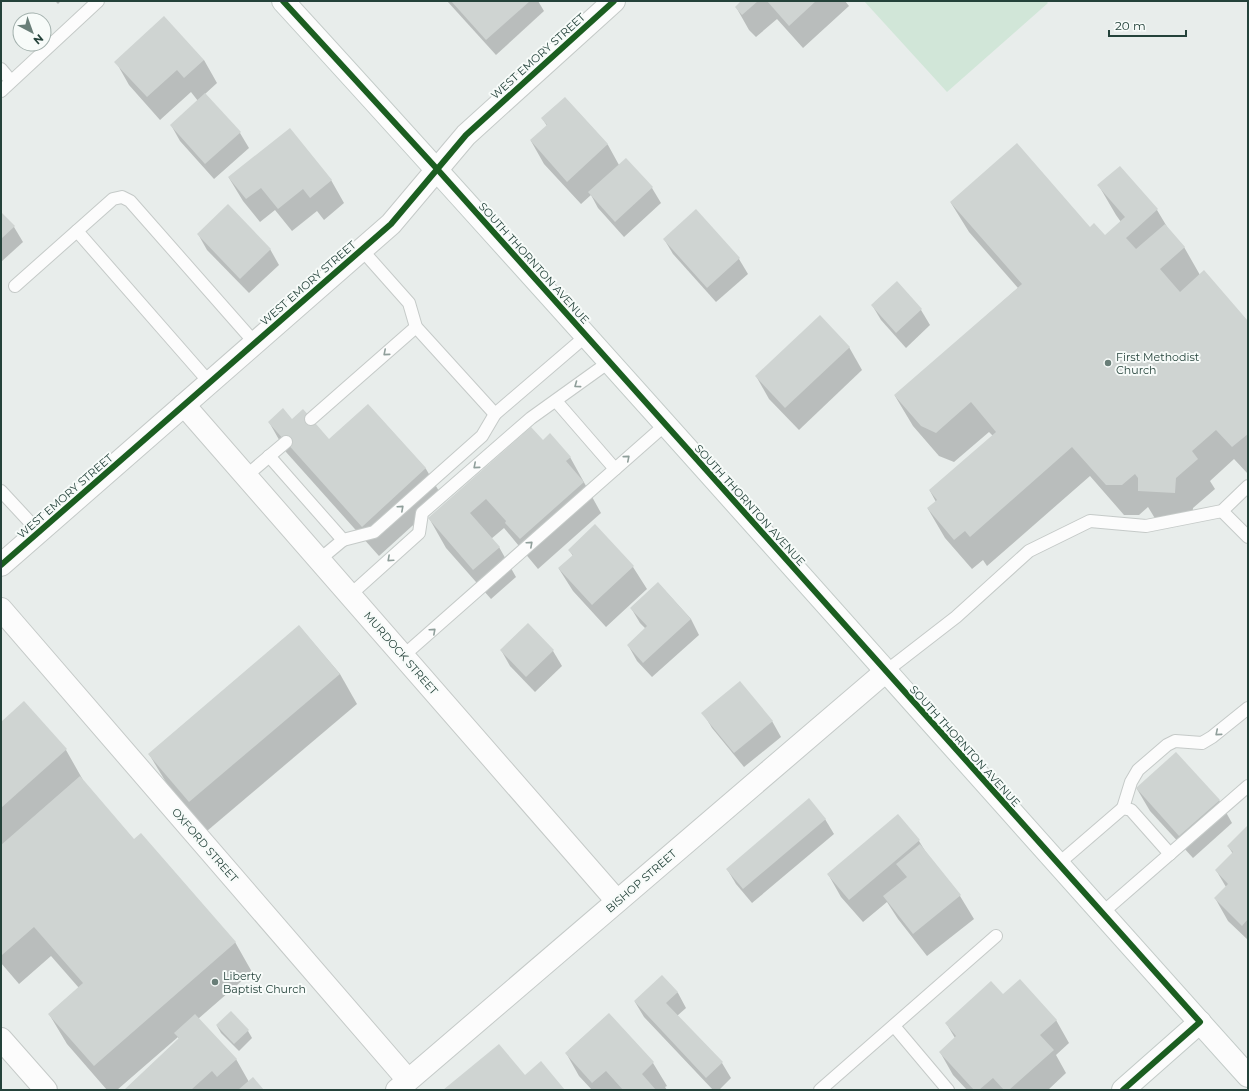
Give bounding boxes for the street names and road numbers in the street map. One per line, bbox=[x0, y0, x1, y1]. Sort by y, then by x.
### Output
street label: WEST EMORY STREET bbox=[488, 10, 589, 102]
street label: SOUTH THORNTON AVENUE bbox=[476, 199, 592, 327]
street label: WEST EMORY STREET bbox=[257, 237, 359, 328]
street label: SOUTH THORNTON AVENUE bbox=[692, 441, 808, 569]
street label: WEST EMORY STREET bbox=[14, 450, 116, 541]
street label: MURDOCK STREET bbox=[361, 608, 441, 698]
street label: SOUTH THORNTON AVENUE bbox=[907, 682, 1023, 810]
street label: OXFORD STREET bbox=[169, 805, 242, 886]
street label: BISHOP STREET bbox=[603, 846, 680, 916]

